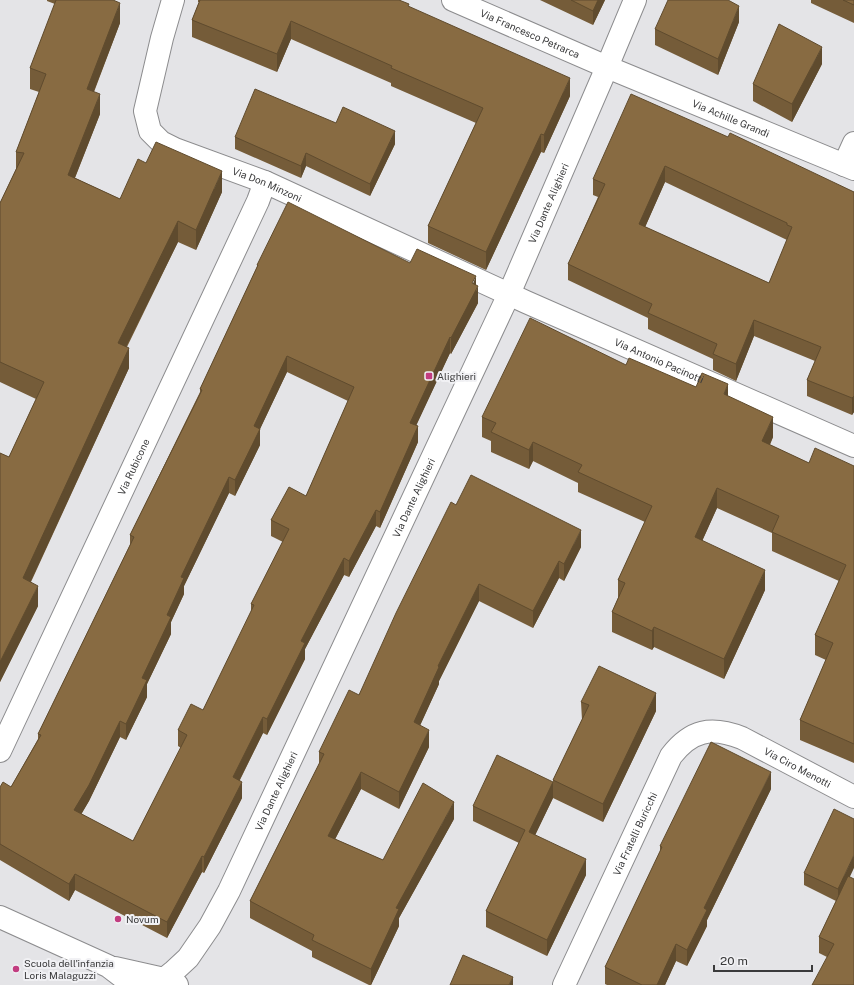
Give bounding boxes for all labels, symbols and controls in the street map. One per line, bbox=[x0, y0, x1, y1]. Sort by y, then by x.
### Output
street label: Via Francesco Petrarca bbox=[478, 7, 582, 60]
street label: Via Achille Grandi bbox=[691, 97, 771, 139]
street label: Via Dante Alighieri bbox=[526, 161, 571, 245]
street label: Via Don Minzoni bbox=[231, 165, 304, 204]
street label: Via Antonio Pacinotti bbox=[613, 336, 706, 385]
place label: Alighieri bbox=[437, 370, 476, 382]
marker: Alighieri bbox=[424, 371, 434, 381]
street label: Via Rubicone bbox=[115, 436, 152, 497]
street label: Via Dante Alighieri bbox=[390, 456, 437, 539]
street label: Via Ciro Menotti bbox=[762, 745, 833, 790]
street label: Via Dante Alighieri bbox=[252, 749, 300, 833]
street label: Via Fratelli Buricchi bbox=[610, 790, 659, 877]
place label: Novum bbox=[126, 913, 159, 925]
marker: Novum bbox=[113, 914, 123, 924]
scale bar bbox=[714, 947, 812, 973]
text: 20 m bbox=[720, 954, 748, 968]
place label: Scuola dell'infanzia Loris Malaguzzi bbox=[24, 957, 114, 981]
marker: Scuola dell'infanzia Loris Malaguzzi bbox=[11, 964, 21, 974]

